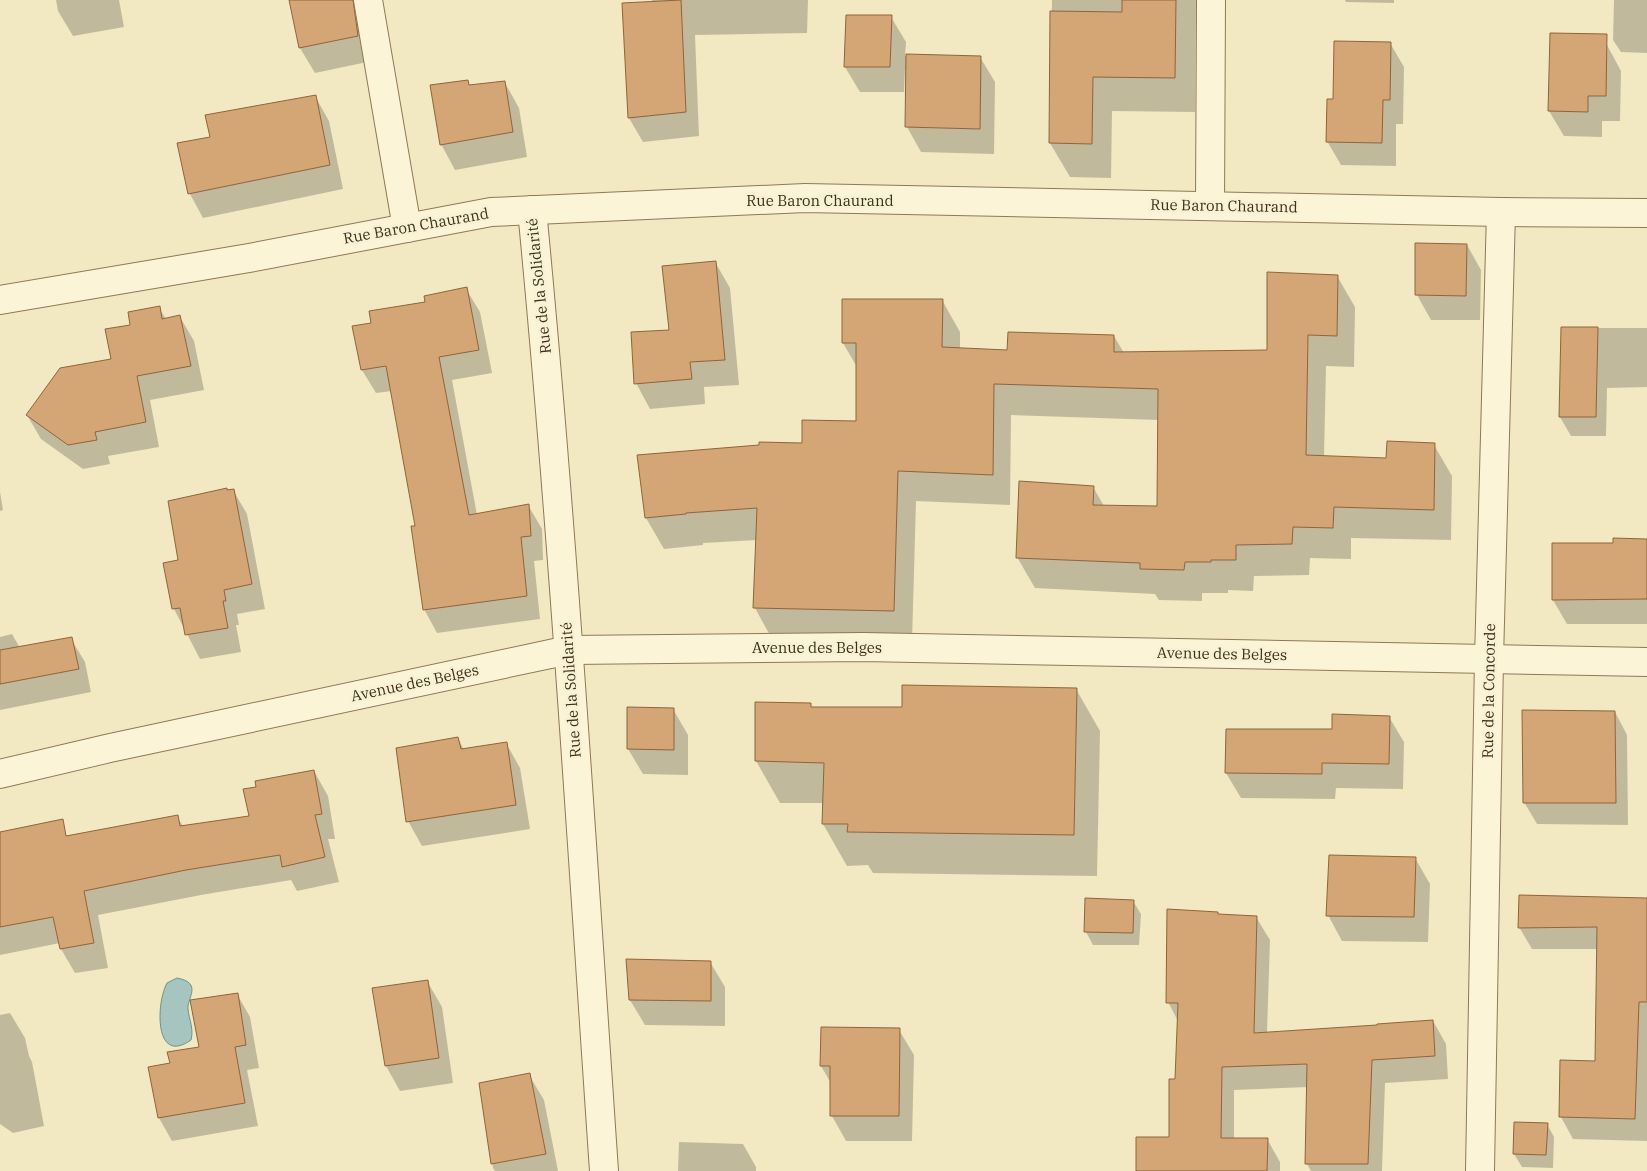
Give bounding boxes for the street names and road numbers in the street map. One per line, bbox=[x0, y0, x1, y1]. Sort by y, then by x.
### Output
street label: Rue Baron Chaurand bbox=[746, 191, 894, 210]
street label: Rue Baron Chaurand bbox=[1150, 195, 1298, 216]
street label: Rue Baron Chaurand bbox=[342, 203, 490, 248]
street label: Rue de la Solidarité bbox=[522, 217, 555, 355]
street label: Rue de la Solidarité bbox=[556, 621, 585, 759]
street label: Rue de la Concorde bbox=[1478, 623, 1499, 759]
street label: Avenue des Belges bbox=[752, 638, 882, 657]
street label: Avenue des Belges bbox=[1157, 643, 1287, 664]
street label: Avenue des Belges bbox=[349, 660, 481, 705]

